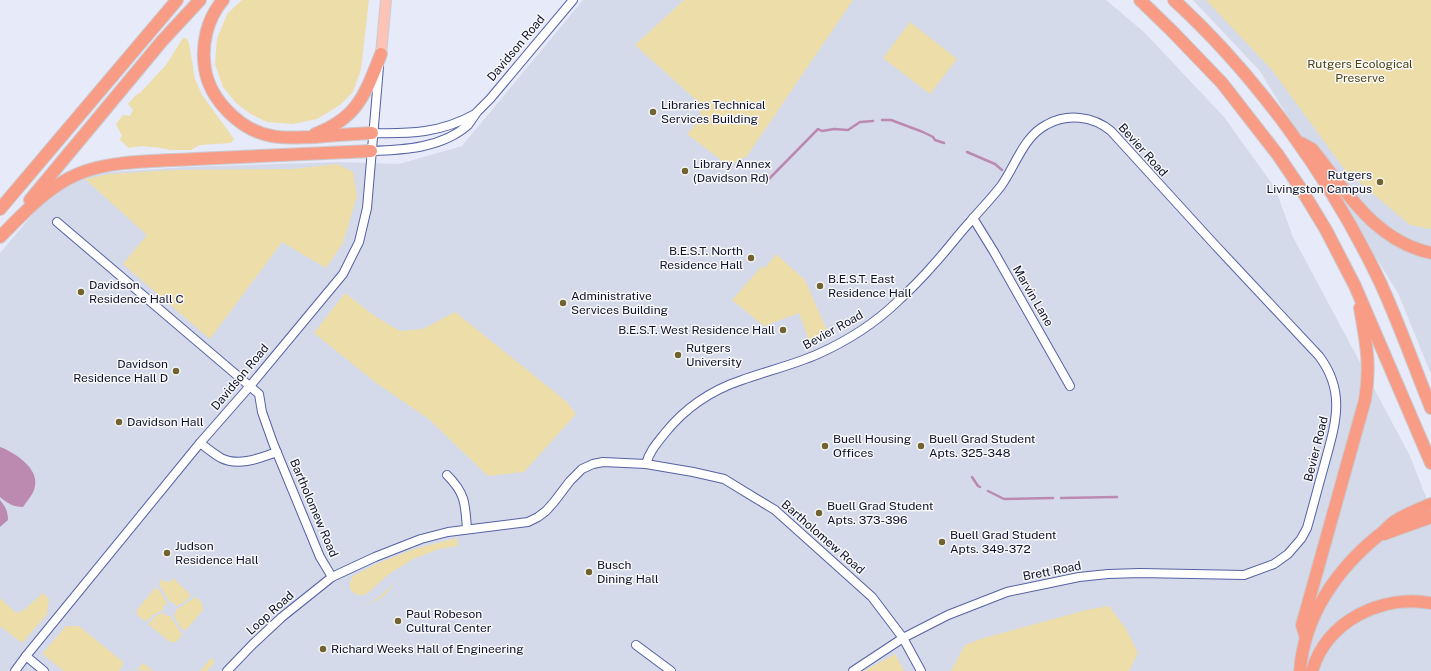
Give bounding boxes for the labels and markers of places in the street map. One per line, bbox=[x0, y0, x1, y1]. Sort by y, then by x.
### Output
place label: Libraries Technical Services Building bbox=[661, 98, 766, 126]
marker: Libraries Technical Services Building bbox=[648, 107, 658, 117]
place label: Library Annex (Davidson Rd) bbox=[693, 157, 771, 185]
marker: Library Annex (Davidson Rd) bbox=[680, 166, 690, 176]
place label: Rutgers Livingston Campus bbox=[1266, 168, 1372, 196]
marker: Rutgers Livingston Campus bbox=[1375, 177, 1385, 187]
place label: B.E.S.T. North Residence Hall bbox=[659, 244, 743, 272]
marker: B.E.S.T. North Residence Hall bbox=[746, 253, 756, 263]
place label: B.E.S.T. East Residence Hall bbox=[828, 272, 912, 300]
place label: Davidson Residence Hall C bbox=[89, 278, 184, 306]
marker: B.E.S.T. East Residence Hall bbox=[815, 281, 825, 291]
marker: Davidson Residence Hall C bbox=[76, 287, 86, 297]
place label: Administrative Services Building bbox=[571, 289, 668, 317]
marker: Administrative Services Building bbox=[558, 298, 568, 308]
place label: B.E.S.T. West Residence Hall bbox=[618, 323, 775, 337]
marker: B.E.S.T. West Residence Hall bbox=[778, 325, 788, 335]
place label: Rutgers University bbox=[686, 341, 742, 369]
marker: Rutgers University bbox=[673, 350, 683, 360]
place label: Davidson Residence Hall D bbox=[73, 357, 168, 385]
marker: Davidson Residence Hall D bbox=[171, 366, 181, 376]
place label: Davidson Hall bbox=[127, 415, 204, 429]
marker: Davidson Hall bbox=[114, 417, 124, 427]
place label: Buell Housing Offices bbox=[833, 432, 911, 460]
place label: Buell Grad Student Apts. 325-348 bbox=[929, 432, 1036, 460]
marker: Buell Housing Offices bbox=[820, 441, 830, 451]
marker: Buell Grad Student Apts. 325-348 bbox=[916, 441, 926, 451]
place label: Buell Grad Student Apts. 373-396 bbox=[827, 499, 934, 527]
marker: Buell Grad Student Apts. 373-396 bbox=[814, 508, 824, 518]
place label: Buell Grad Student Apts. 349-372 bbox=[950, 528, 1057, 556]
marker: Buell Grad Student Apts. 349-372 bbox=[937, 537, 947, 547]
place label: Judson Residence Hall bbox=[175, 539, 259, 567]
marker: Judson Residence Hall bbox=[162, 548, 172, 558]
place label: Busch Dining Hall bbox=[597, 558, 659, 586]
marker: Busch Dining Hall bbox=[584, 567, 594, 577]
place label: Paul Robeson Cultural Center bbox=[406, 607, 492, 635]
marker: Paul Robeson Cultural Center bbox=[393, 616, 403, 626]
place label: Richard Weeks Hall of Engineering bbox=[331, 642, 524, 656]
marker: Richard Weeks Hall of Engineering bbox=[318, 644, 328, 654]

